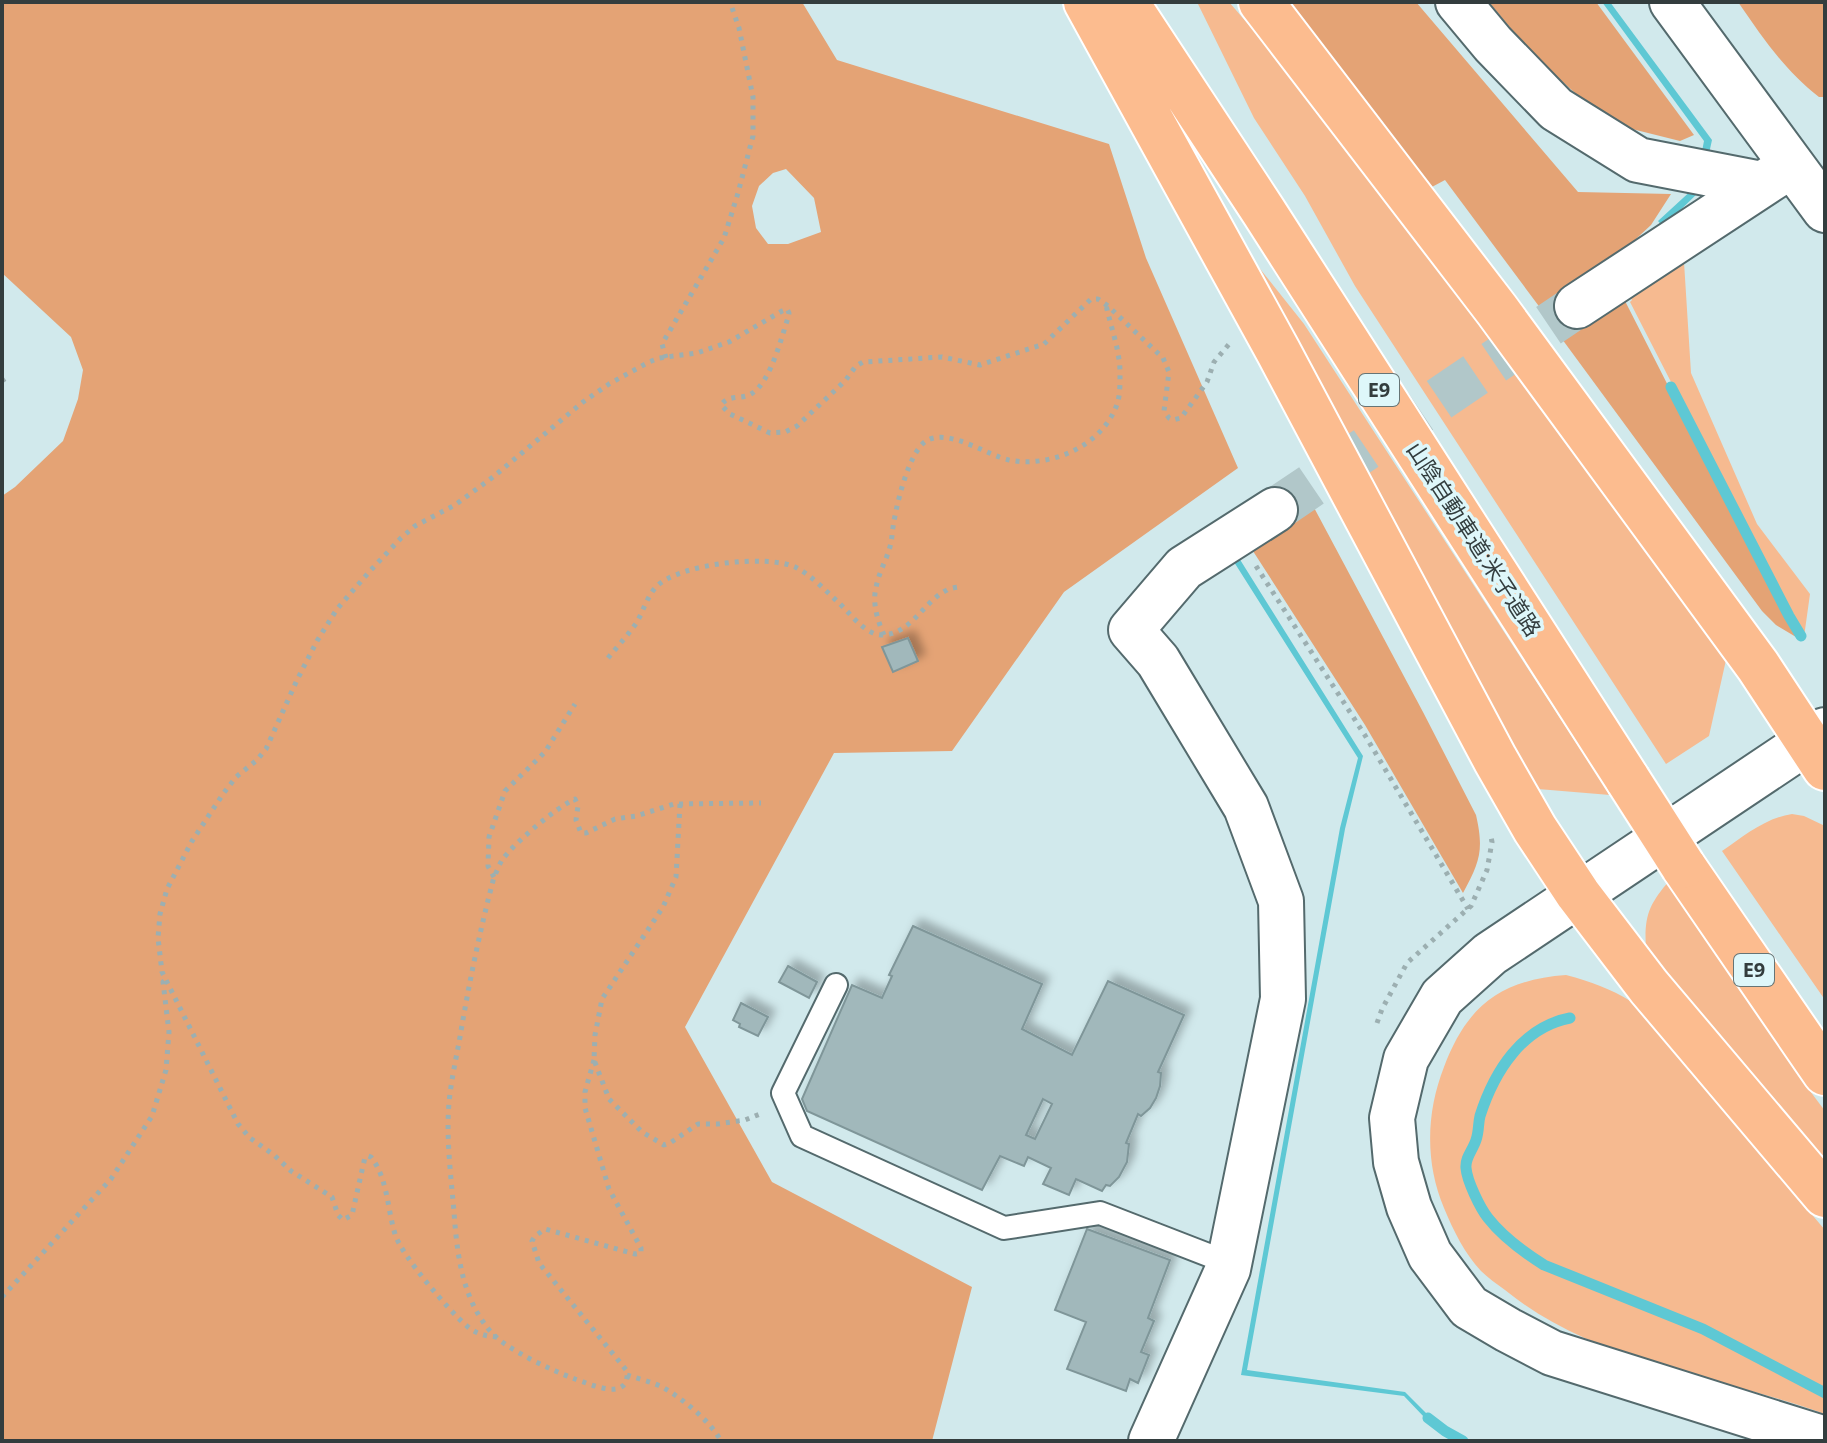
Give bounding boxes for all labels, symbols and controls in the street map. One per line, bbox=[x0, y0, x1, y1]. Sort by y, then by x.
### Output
road number: E9 bbox=[1359, 374, 1399, 406]
street label: 山陰自動車道;米子道路 bbox=[1401, 436, 1549, 641]
road number: E9 bbox=[1734, 954, 1774, 986]

